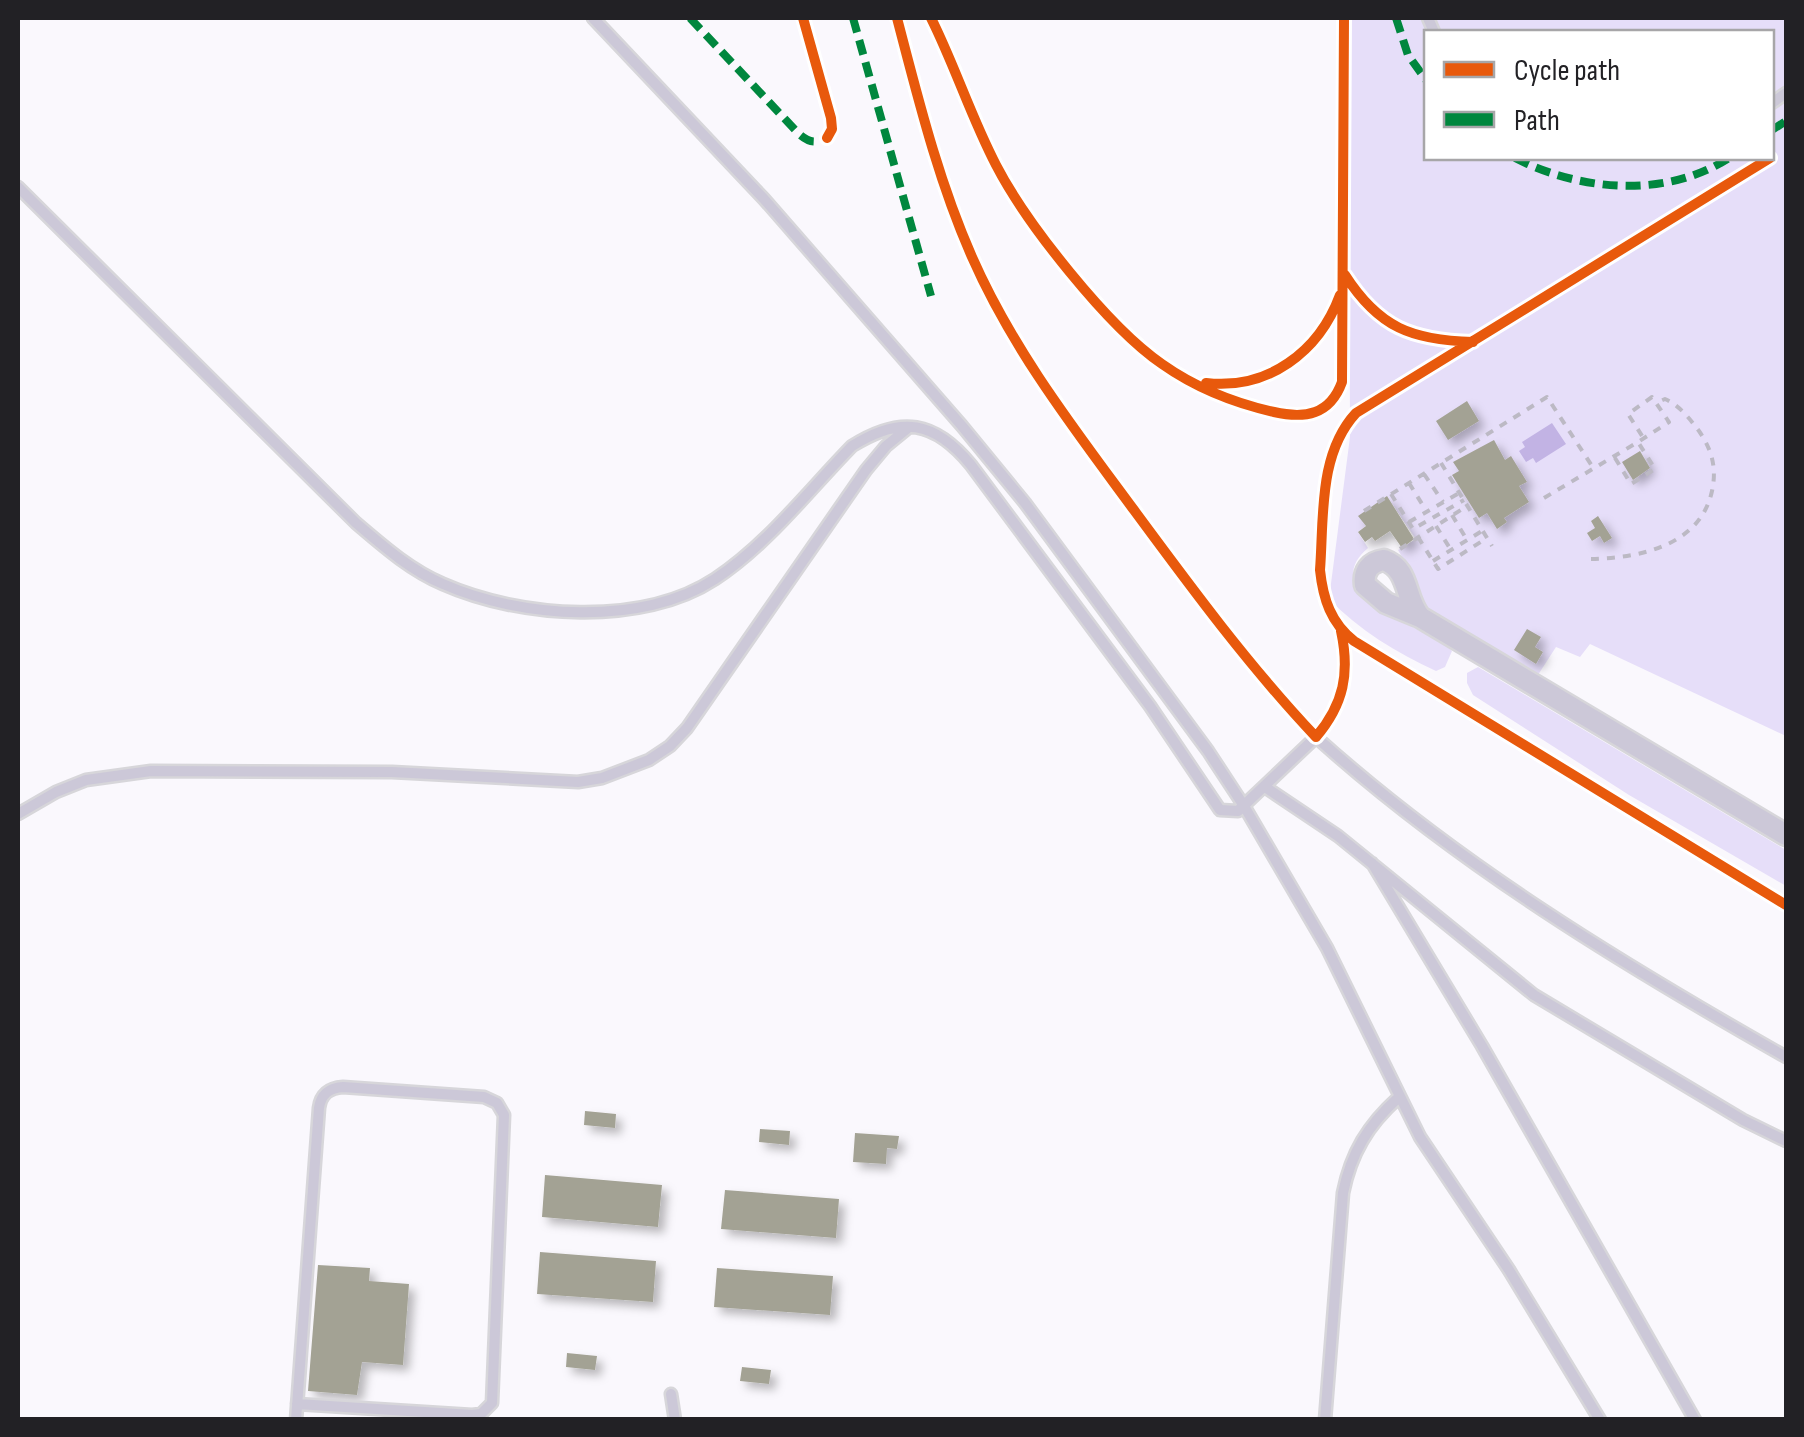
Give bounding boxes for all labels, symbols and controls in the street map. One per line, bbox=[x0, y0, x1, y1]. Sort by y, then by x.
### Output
legend bbox=[1424, 30, 1774, 160]
text: Cycle path bbox=[1514, 53, 1620, 89]
text: Path bbox=[1514, 103, 1560, 139]

